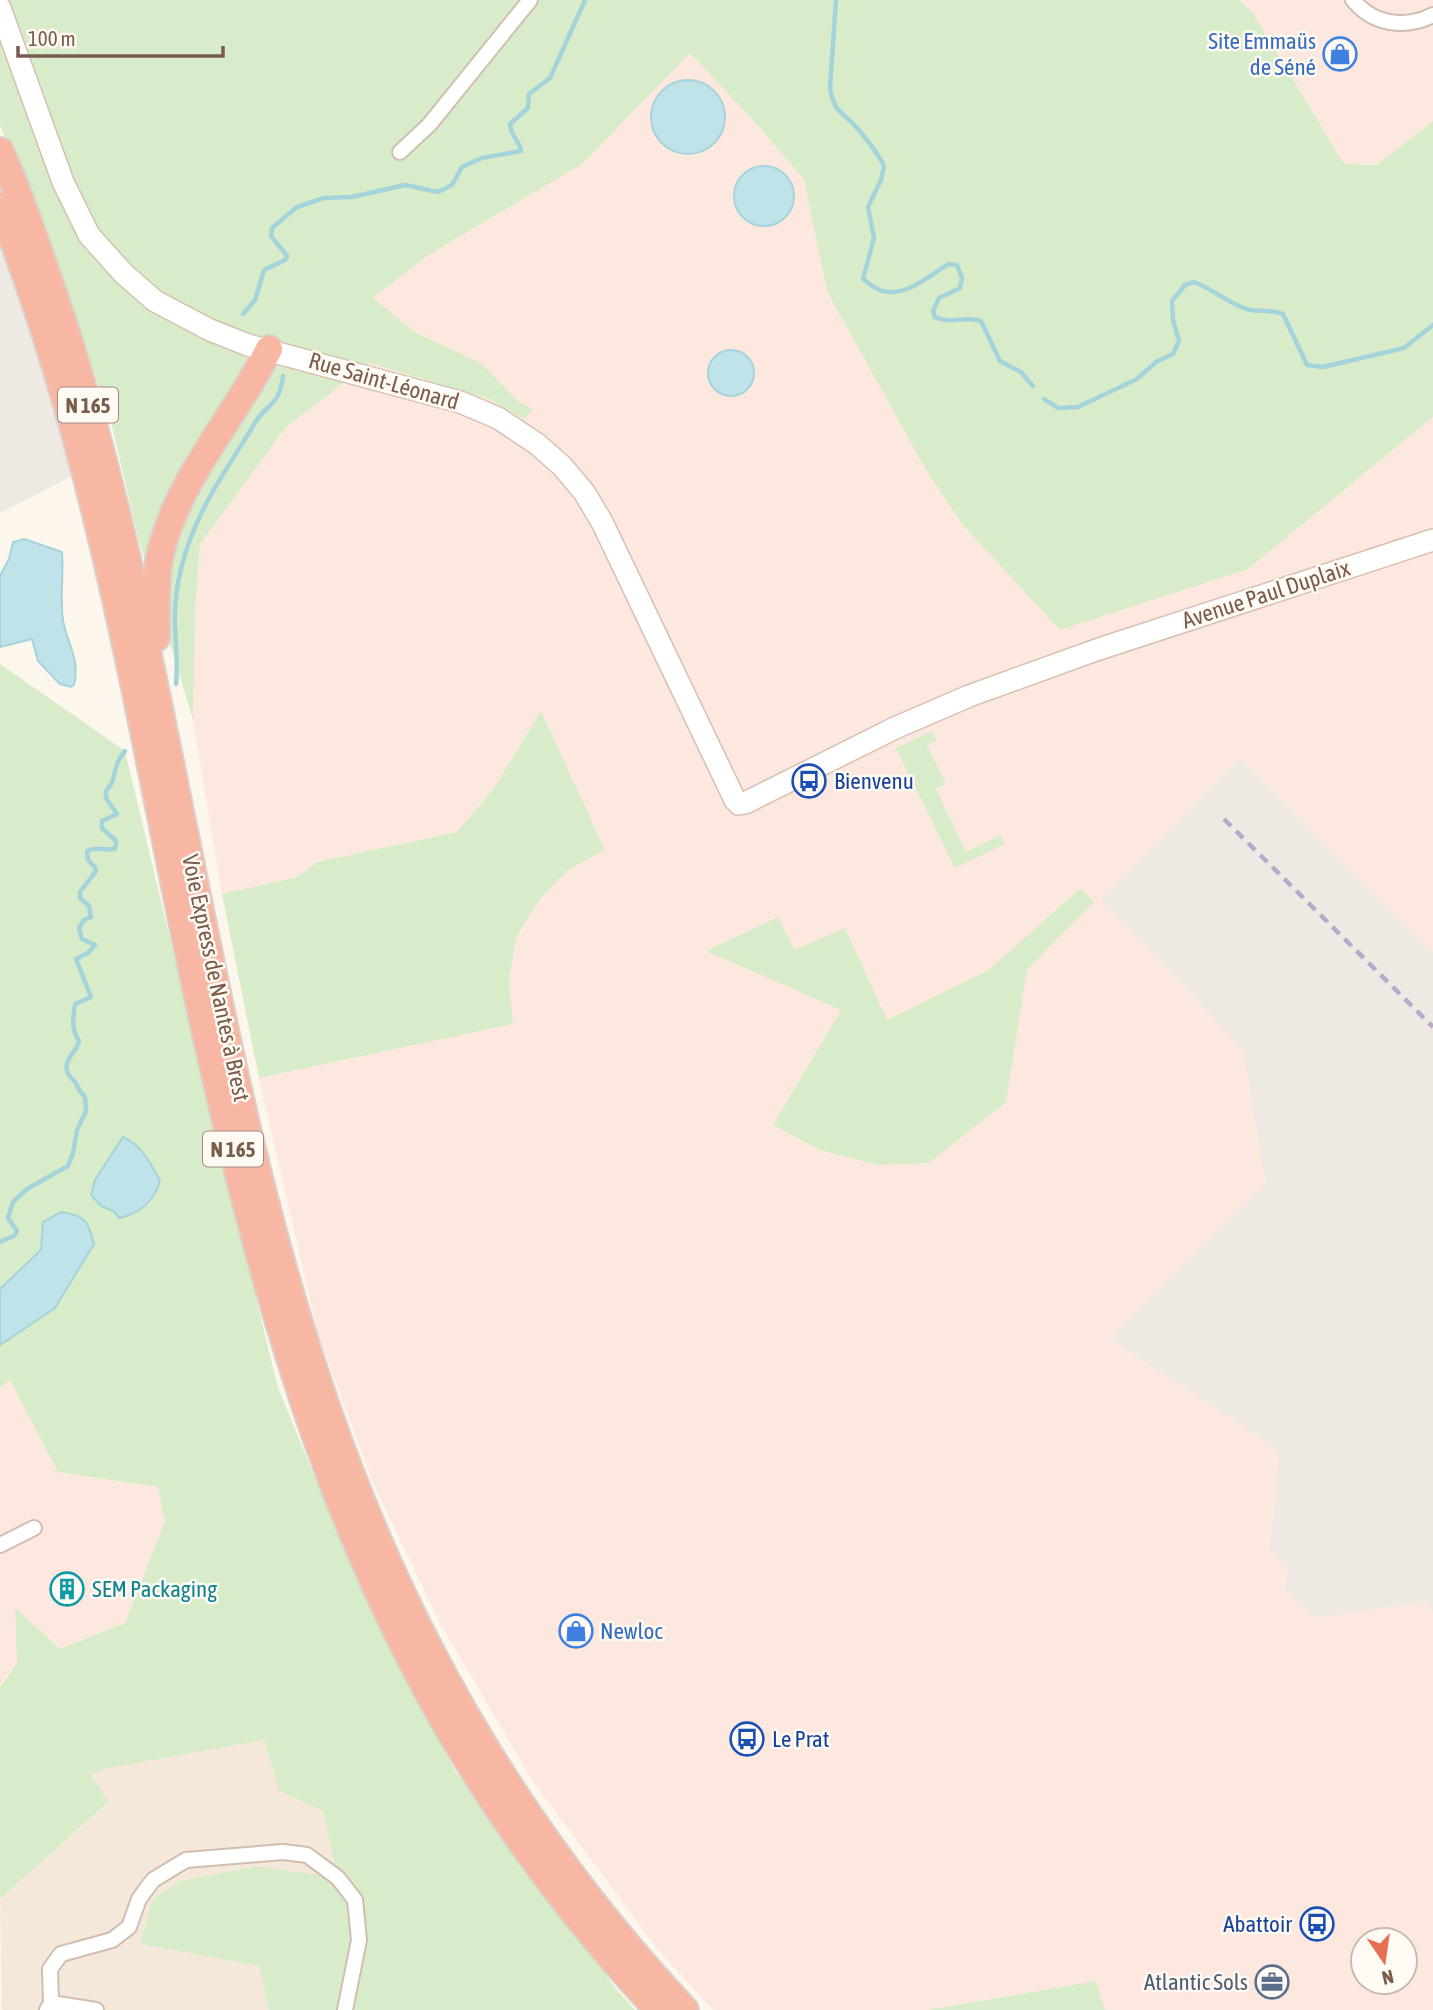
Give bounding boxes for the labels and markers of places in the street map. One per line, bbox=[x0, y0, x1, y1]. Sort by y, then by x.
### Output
place label: Site Emmaüs de Séné bbox=[1208, 28, 1316, 80]
shop icon: Site Emmaüs de Séné bbox=[1321, 35, 1359, 73]
bus stop icon: Bienvenu bbox=[790, 762, 828, 800]
place label: Bienvenu bbox=[834, 768, 914, 794]
building icon: SEM Packaging bbox=[48, 1570, 86, 1608]
place label: SEM Packaging bbox=[92, 1576, 217, 1602]
shop icon: Newloc bbox=[557, 1612, 595, 1650]
place label: Newloc bbox=[600, 1618, 663, 1644]
bus stop icon: Le Prat bbox=[728, 1720, 766, 1758]
place label: Le Prat bbox=[772, 1726, 829, 1752]
bus stop icon: Abattoir bbox=[1298, 1905, 1336, 1943]
place label: Abattoir bbox=[1223, 1911, 1293, 1937]
office icon: Atlantic Sols bbox=[1253, 1963, 1291, 2001]
place label: Atlantic Sols bbox=[1144, 1969, 1248, 1995]

